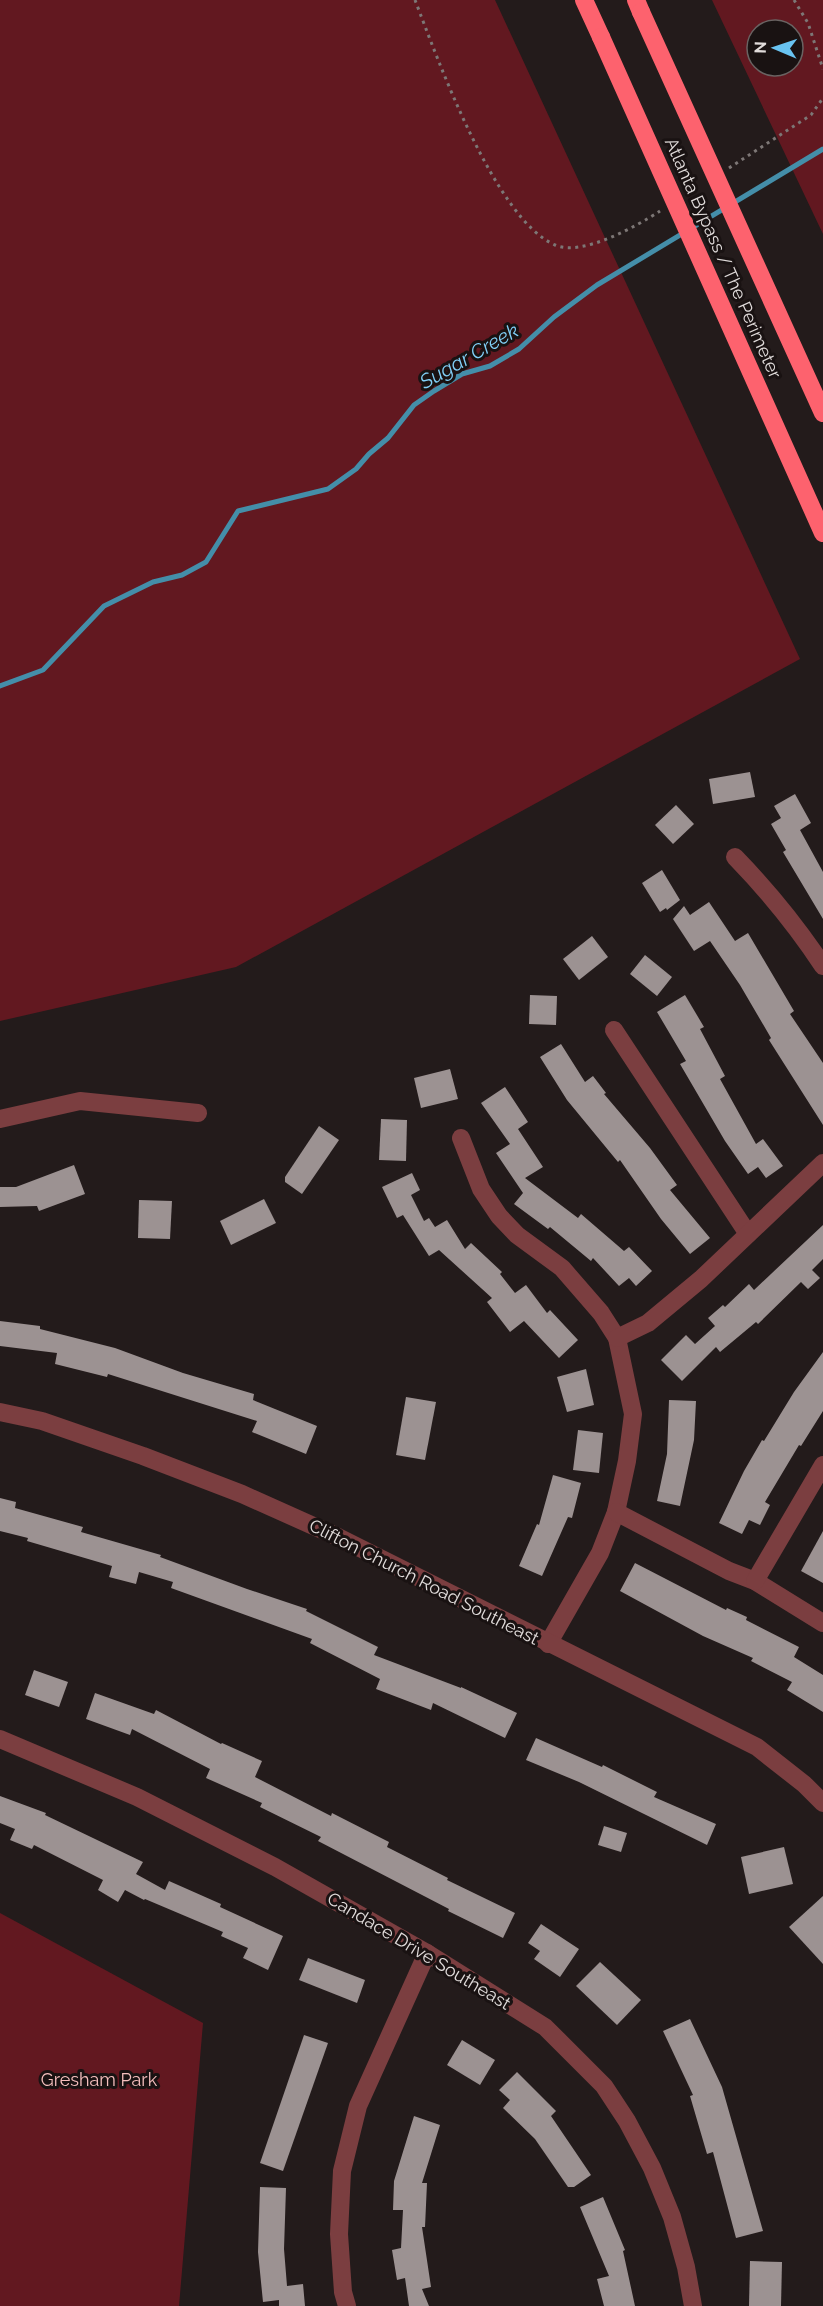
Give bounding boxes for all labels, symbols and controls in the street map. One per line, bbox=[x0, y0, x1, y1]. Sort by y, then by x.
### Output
north arrow bbox=[745, 18, 805, 78]
text: N bbox=[751, 41, 770, 54]
street label: Atlanta Bypass / The Perimeter bbox=[661, 134, 786, 382]
water label: Sugar Creek bbox=[414, 318, 523, 394]
street label: Clifton Church Road Southeast bbox=[306, 1514, 543, 1649]
street label: Candace Drive Southeast bbox=[324, 1887, 515, 2014]
park label: Gresham Park bbox=[41, 2069, 158, 2090]

